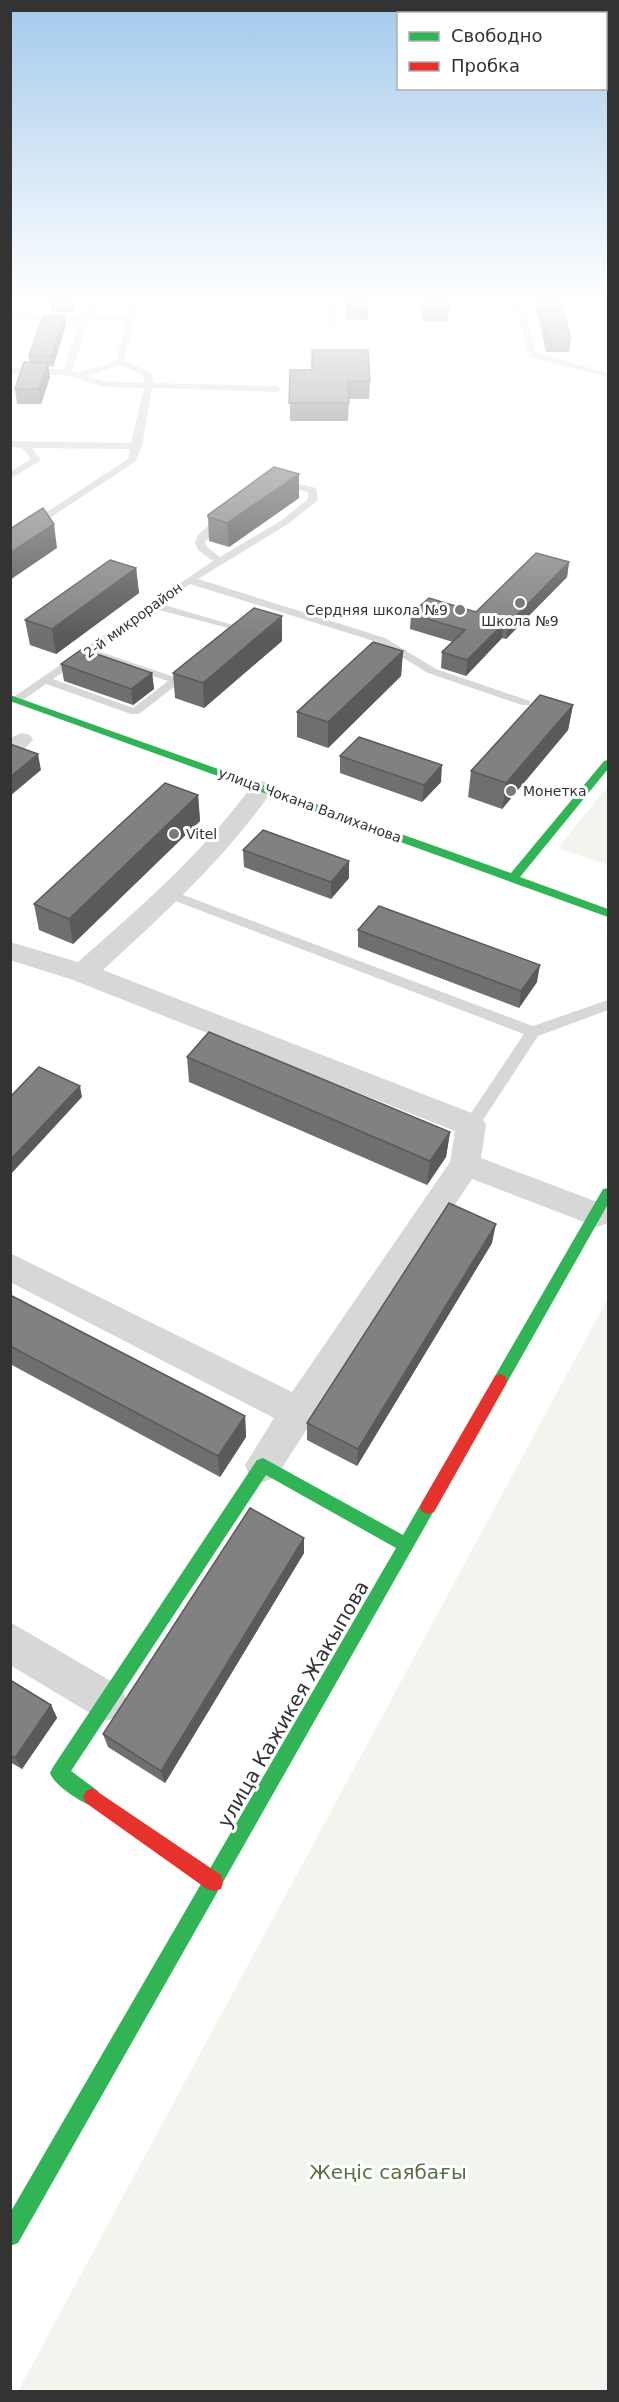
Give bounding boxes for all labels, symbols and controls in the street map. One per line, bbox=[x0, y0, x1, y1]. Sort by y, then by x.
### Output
legend bbox=[397, 12, 607, 90]
text: Свободно bbox=[451, 25, 543, 46]
text: Пробка bbox=[451, 55, 520, 76]
street label: 2-й микрорайон bbox=[81, 579, 185, 661]
marker: Школа №9 bbox=[513, 596, 527, 610]
place label: Сердняя школа №9 bbox=[305, 602, 448, 618]
marker: Сердняя школа №9 bbox=[453, 603, 467, 617]
place label: Школа №9 bbox=[481, 613, 559, 629]
street label: улица Чокана Валиханова bbox=[216, 764, 404, 846]
place label: Монетка bbox=[523, 783, 587, 799]
marker: Монетка bbox=[504, 784, 518, 798]
place label: Vitel bbox=[186, 826, 217, 842]
marker: Vitel bbox=[167, 827, 181, 841]
street label: улица Кажикея Жакыпова bbox=[212, 1576, 374, 1832]
park label: Жеңіс саябағы bbox=[309, 2160, 467, 2184]

